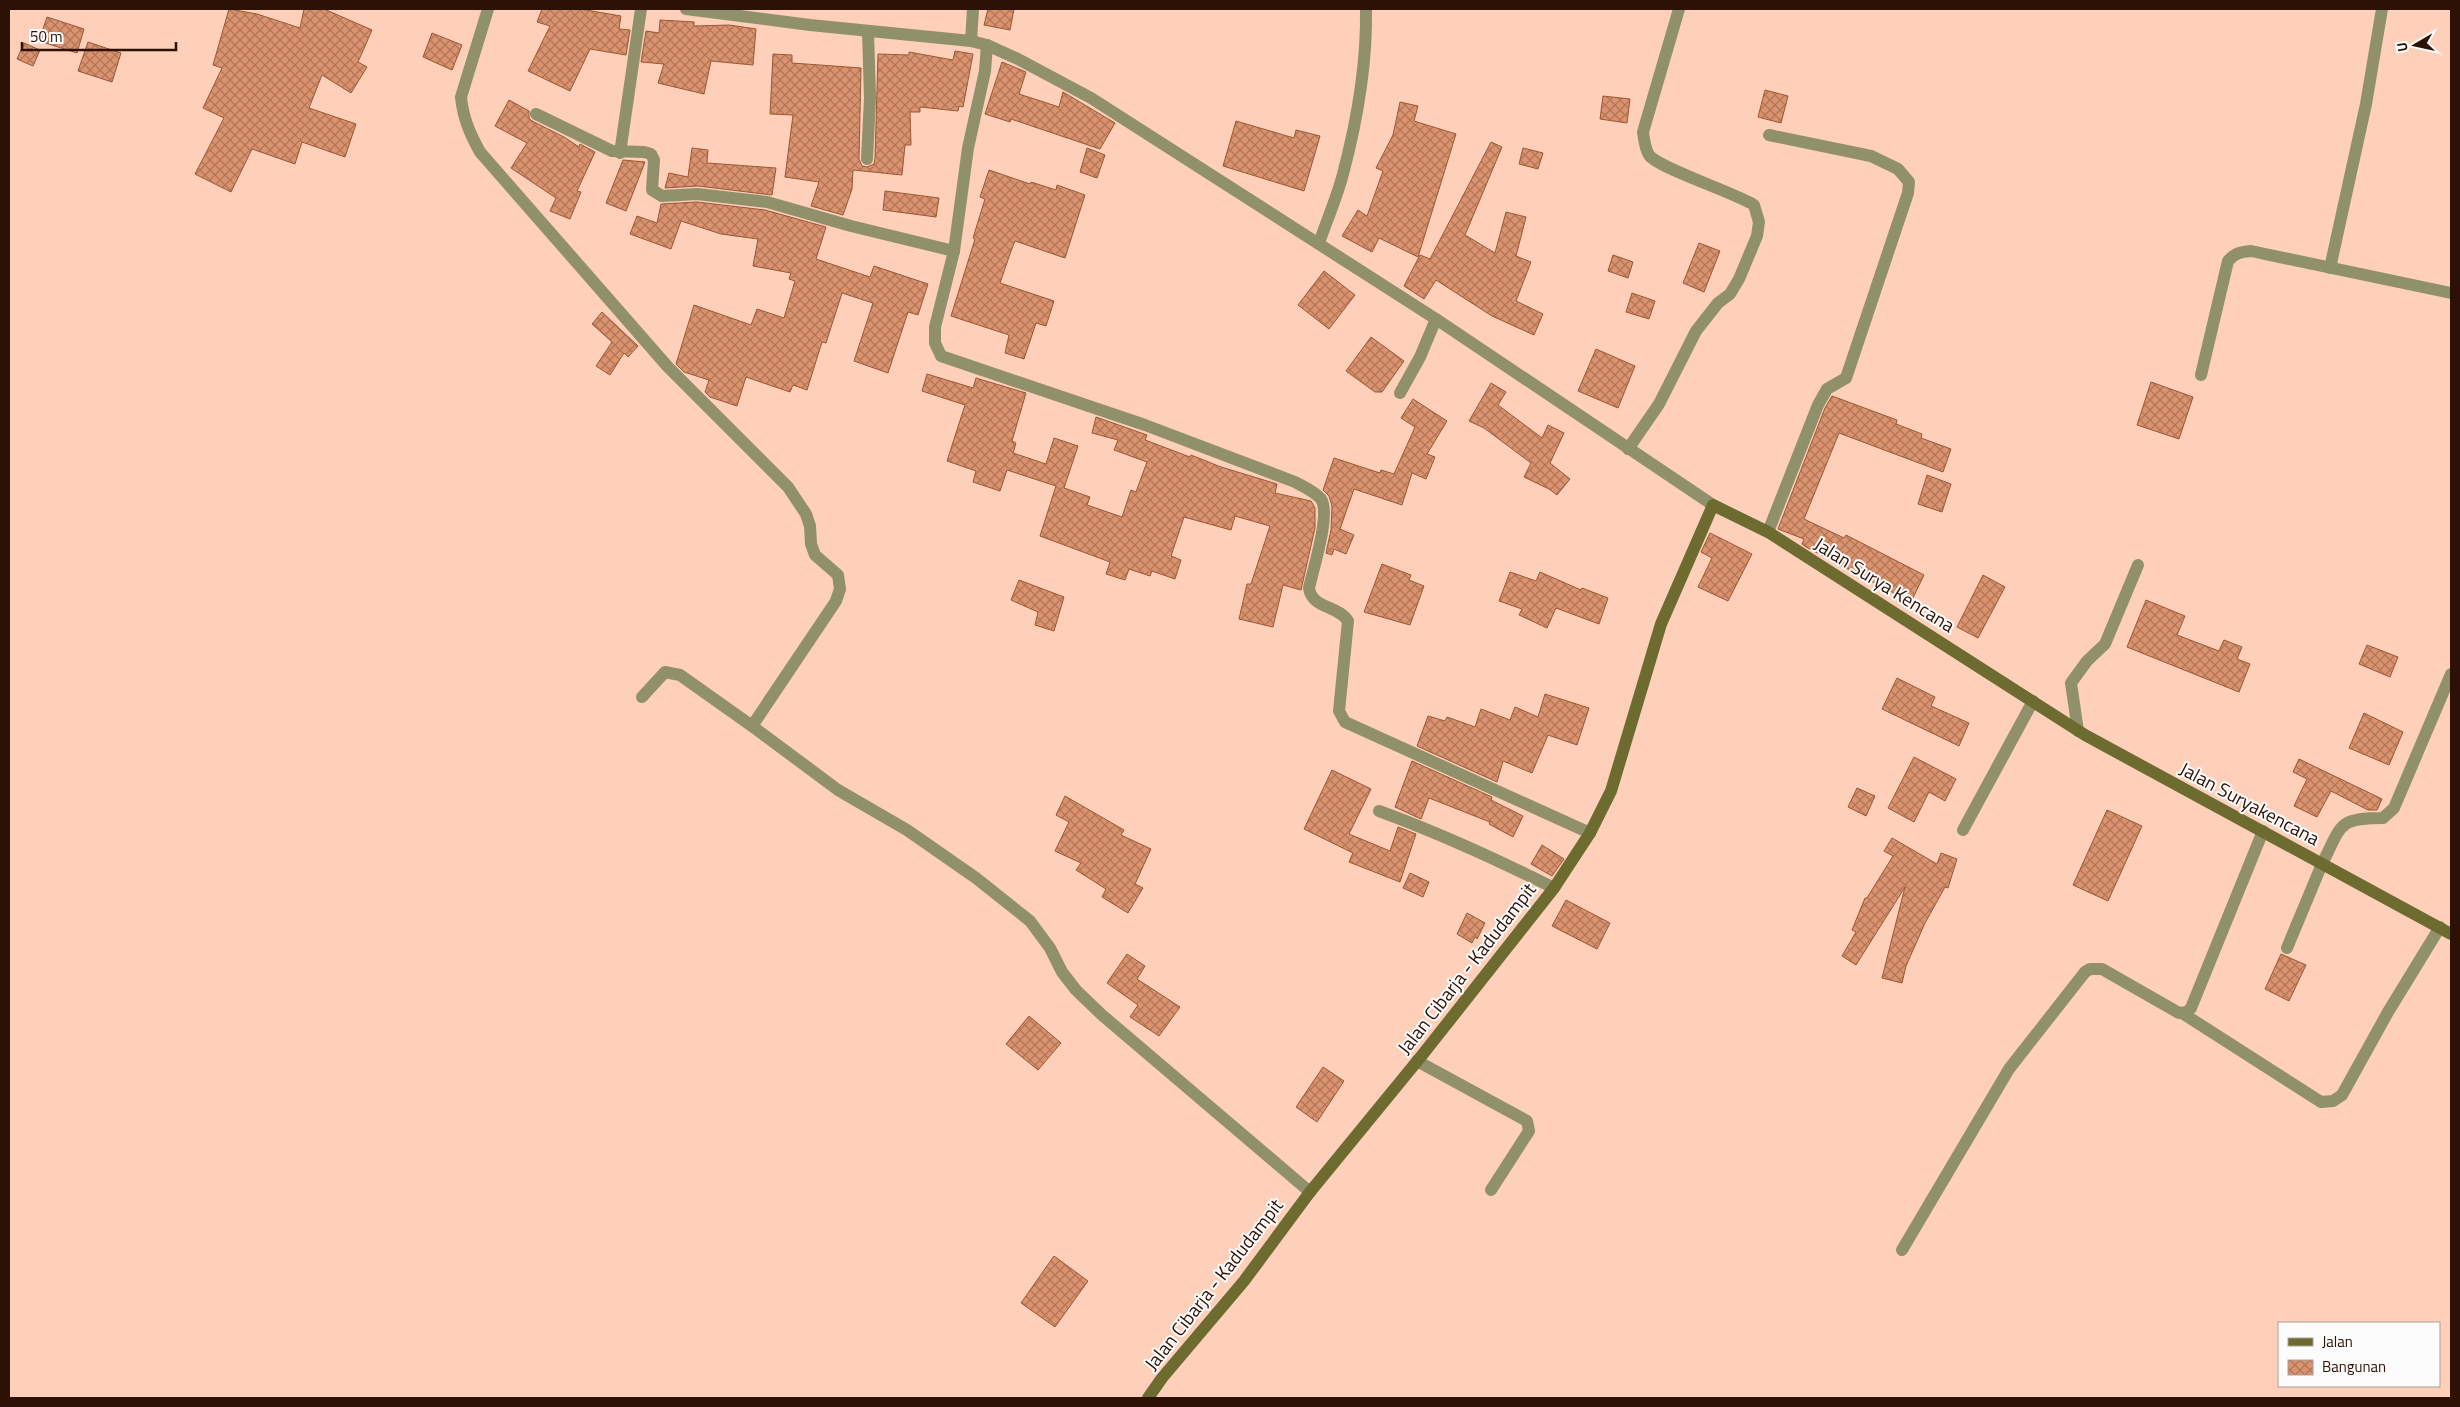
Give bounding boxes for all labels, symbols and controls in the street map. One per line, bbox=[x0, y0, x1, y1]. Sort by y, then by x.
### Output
scale bar bbox=[22, 20, 176, 52]
north arrow bbox=[2390, 20, 2440, 70]
text: 50 m bbox=[30, 25, 63, 48]
text: U bbox=[2391, 41, 2413, 53]
street label: Jalan Surya Kencana bbox=[1809, 529, 1961, 639]
street label: Jalan Suryakencana bbox=[2175, 754, 2326, 852]
street label: Jalan Cibarja - Kadudampit bbox=[1390, 876, 1543, 1060]
street label: Jalan Cibarja - Kadudampit bbox=[1137, 1192, 1290, 1376]
legend bbox=[2278, 1322, 2440, 1387]
text: Jalan bbox=[2322, 1330, 2353, 1353]
text: Bangunan bbox=[2322, 1355, 2386, 1378]

